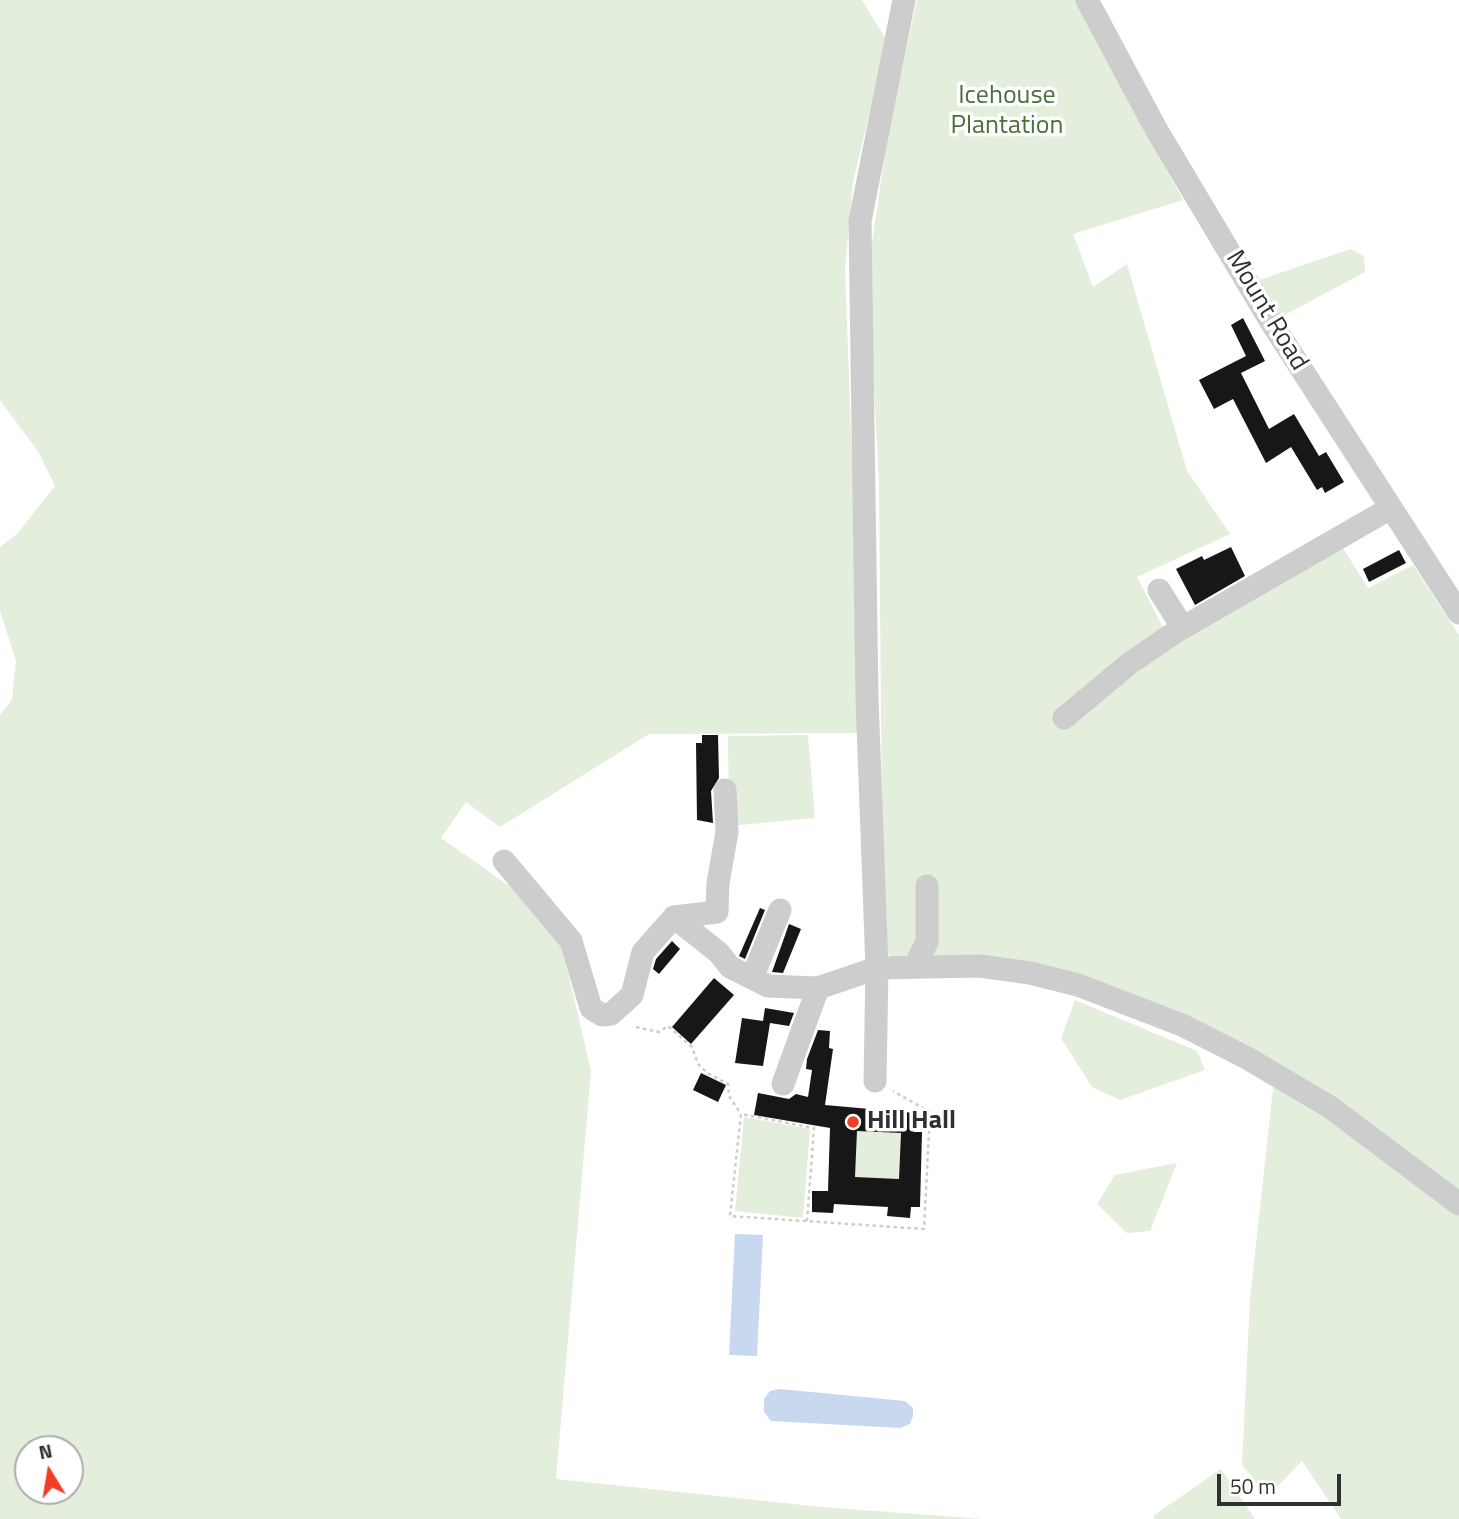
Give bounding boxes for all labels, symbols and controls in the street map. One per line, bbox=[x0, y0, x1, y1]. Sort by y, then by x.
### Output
park label: Icehouse Plantation bbox=[951, 81, 1063, 142]
street label: Mount Road bbox=[1218, 245, 1314, 377]
place label: Hill Hall bbox=[867, 1106, 956, 1138]
marker: Hill Hall bbox=[845, 1114, 861, 1130]
north arrow bbox=[14, 1435, 84, 1505]
text: N bbox=[36, 1435, 55, 1466]
scale bar bbox=[1221, 1460, 1345, 1504]
text: 50 m bbox=[1230, 1470, 1276, 1502]

